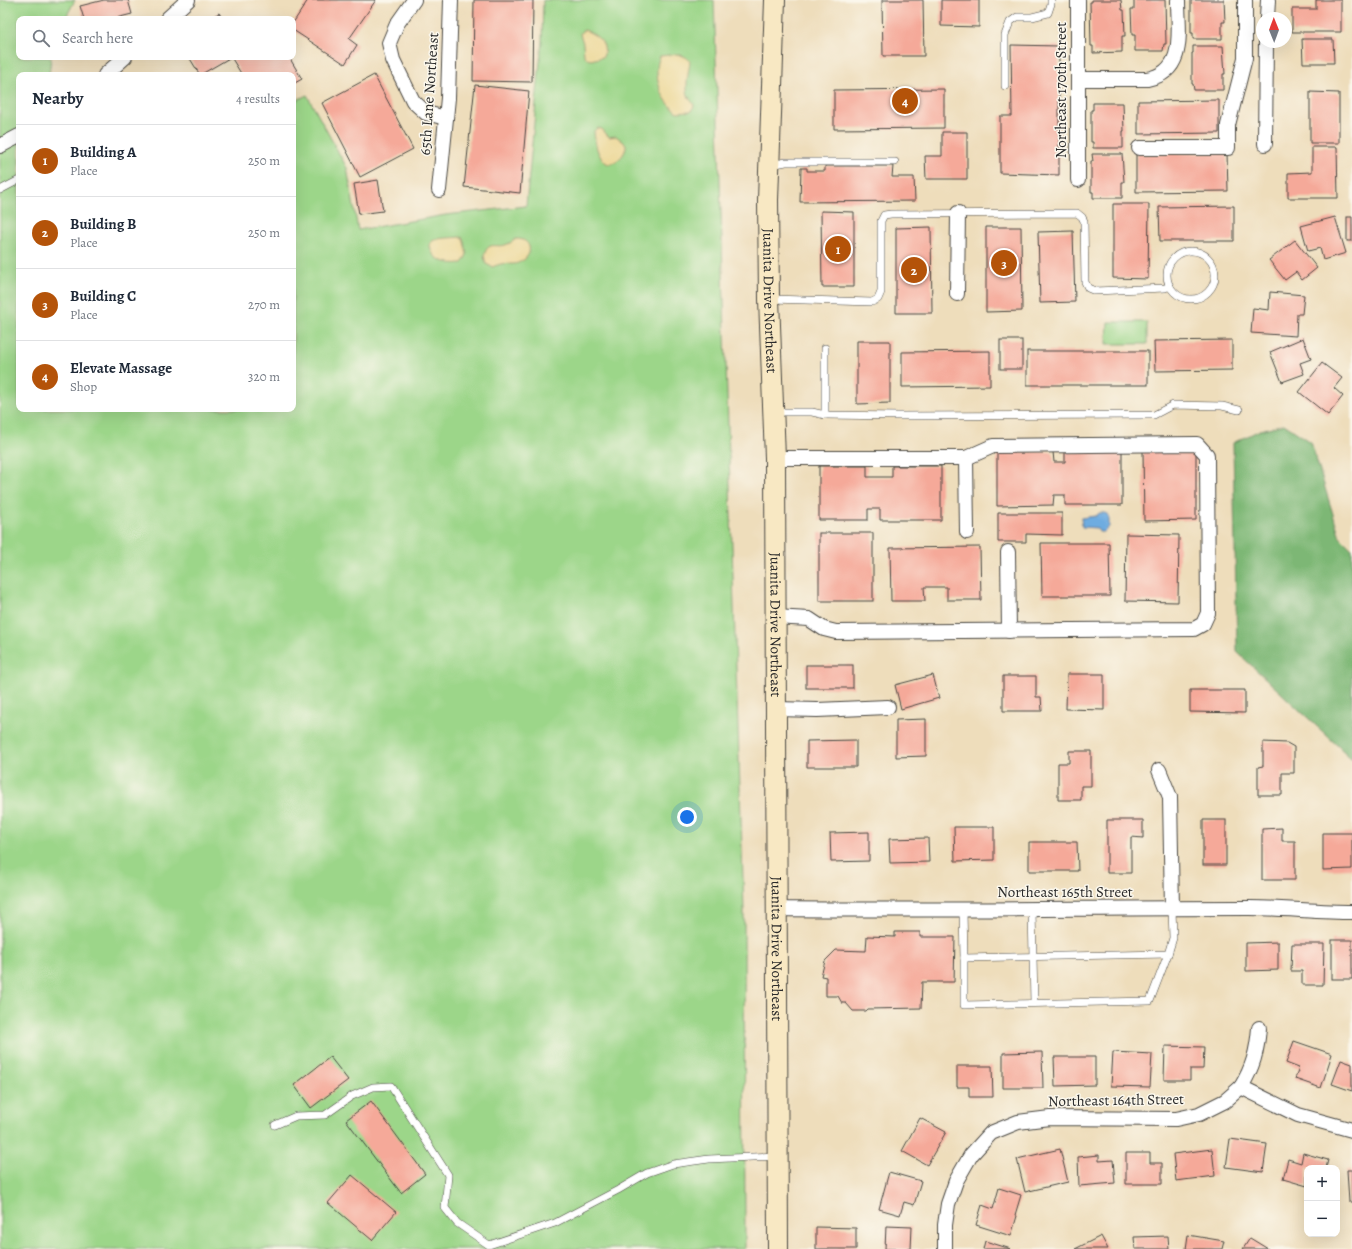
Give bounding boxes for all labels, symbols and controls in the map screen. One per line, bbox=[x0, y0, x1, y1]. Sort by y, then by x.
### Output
north arrow bbox=[1256, 12, 1292, 48]
search box bbox=[16, 16, 296, 60]
street label: Northeast 170th Street bbox=[1051, 22, 1071, 158]
icon: search bbox=[30, 27, 52, 49]
text: Search here bbox=[62, 28, 133, 48]
street label: 65th Lane Northeast bbox=[415, 32, 443, 156]
pin: 4 bbox=[892, 86, 918, 116]
text: Nearby bbox=[32, 87, 83, 110]
text: 4 results bbox=[236, 90, 280, 107]
text: Building A bbox=[70, 142, 136, 162]
text: 1 bbox=[43, 152, 47, 169]
text: 250 m bbox=[248, 152, 280, 169]
text: Place bbox=[70, 162, 98, 179]
text: Building B bbox=[70, 214, 136, 234]
text: 2 bbox=[42, 224, 48, 241]
text: 250 m bbox=[248, 224, 280, 241]
street label: Juanita Drive Northeast bbox=[758, 228, 782, 374]
text: Place bbox=[70, 234, 98, 251]
pin: 1 bbox=[825, 234, 851, 264]
pin: 3 bbox=[991, 248, 1017, 278]
pin: 2 bbox=[901, 255, 927, 285]
text: Building C bbox=[70, 286, 136, 306]
text: 3 bbox=[42, 296, 48, 313]
text: 270 m bbox=[248, 296, 280, 313]
text: Place bbox=[70, 306, 98, 323]
text: Elevate Massage bbox=[70, 358, 172, 378]
text: 4 bbox=[42, 368, 48, 385]
text: 320 m bbox=[248, 368, 280, 385]
text: Shop bbox=[70, 378, 97, 395]
street label: Juanita Drive Northeast bbox=[765, 552, 786, 697]
your location bbox=[677, 807, 697, 827]
street label: Juanita Drive Northeast bbox=[767, 876, 787, 1021]
street label: Northeast 165th Street bbox=[997, 882, 1133, 902]
street label: Northeast 164th Street bbox=[1048, 1089, 1184, 1111]
map controls bbox=[1304, 1165, 1340, 1237]
button: + bbox=[1304, 1165, 1340, 1201]
button: − bbox=[1304, 1201, 1340, 1237]

